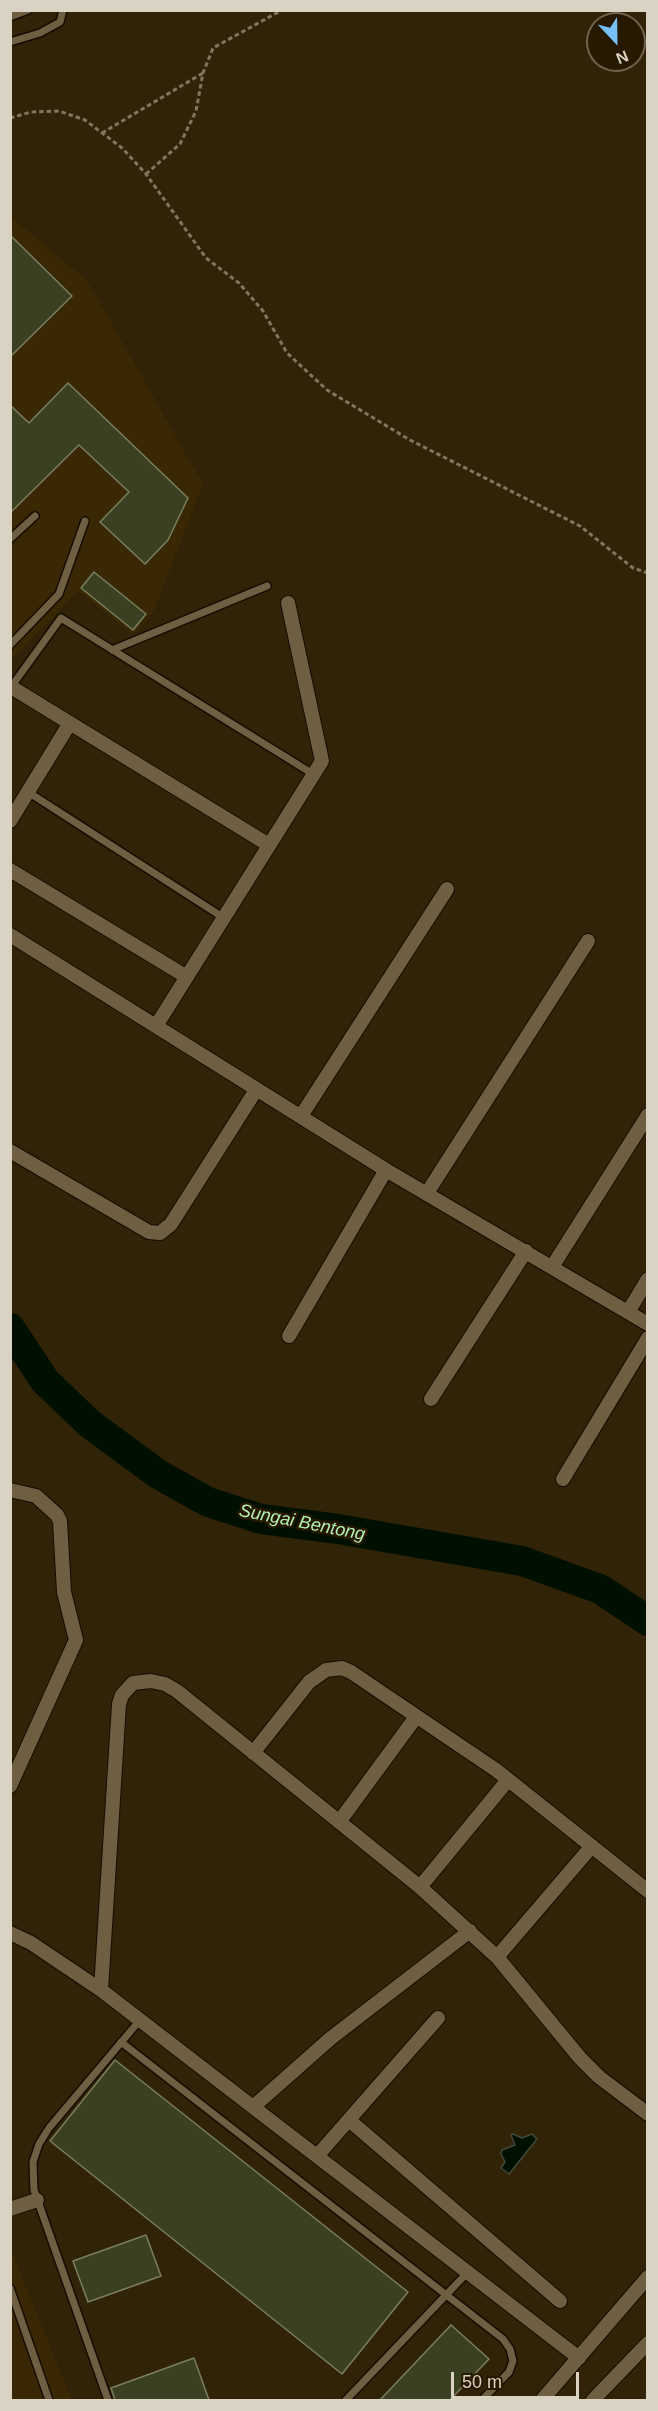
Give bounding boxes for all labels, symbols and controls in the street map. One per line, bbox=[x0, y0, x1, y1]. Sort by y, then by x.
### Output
north arrow bbox=[586, 12, 646, 72]
text: N bbox=[614, 47, 631, 67]
water label: Sungai Bentong bbox=[237, 1500, 367, 1546]
scale bar bbox=[454, 2360, 582, 2398]
text: 50 m bbox=[462, 2372, 502, 2392]

